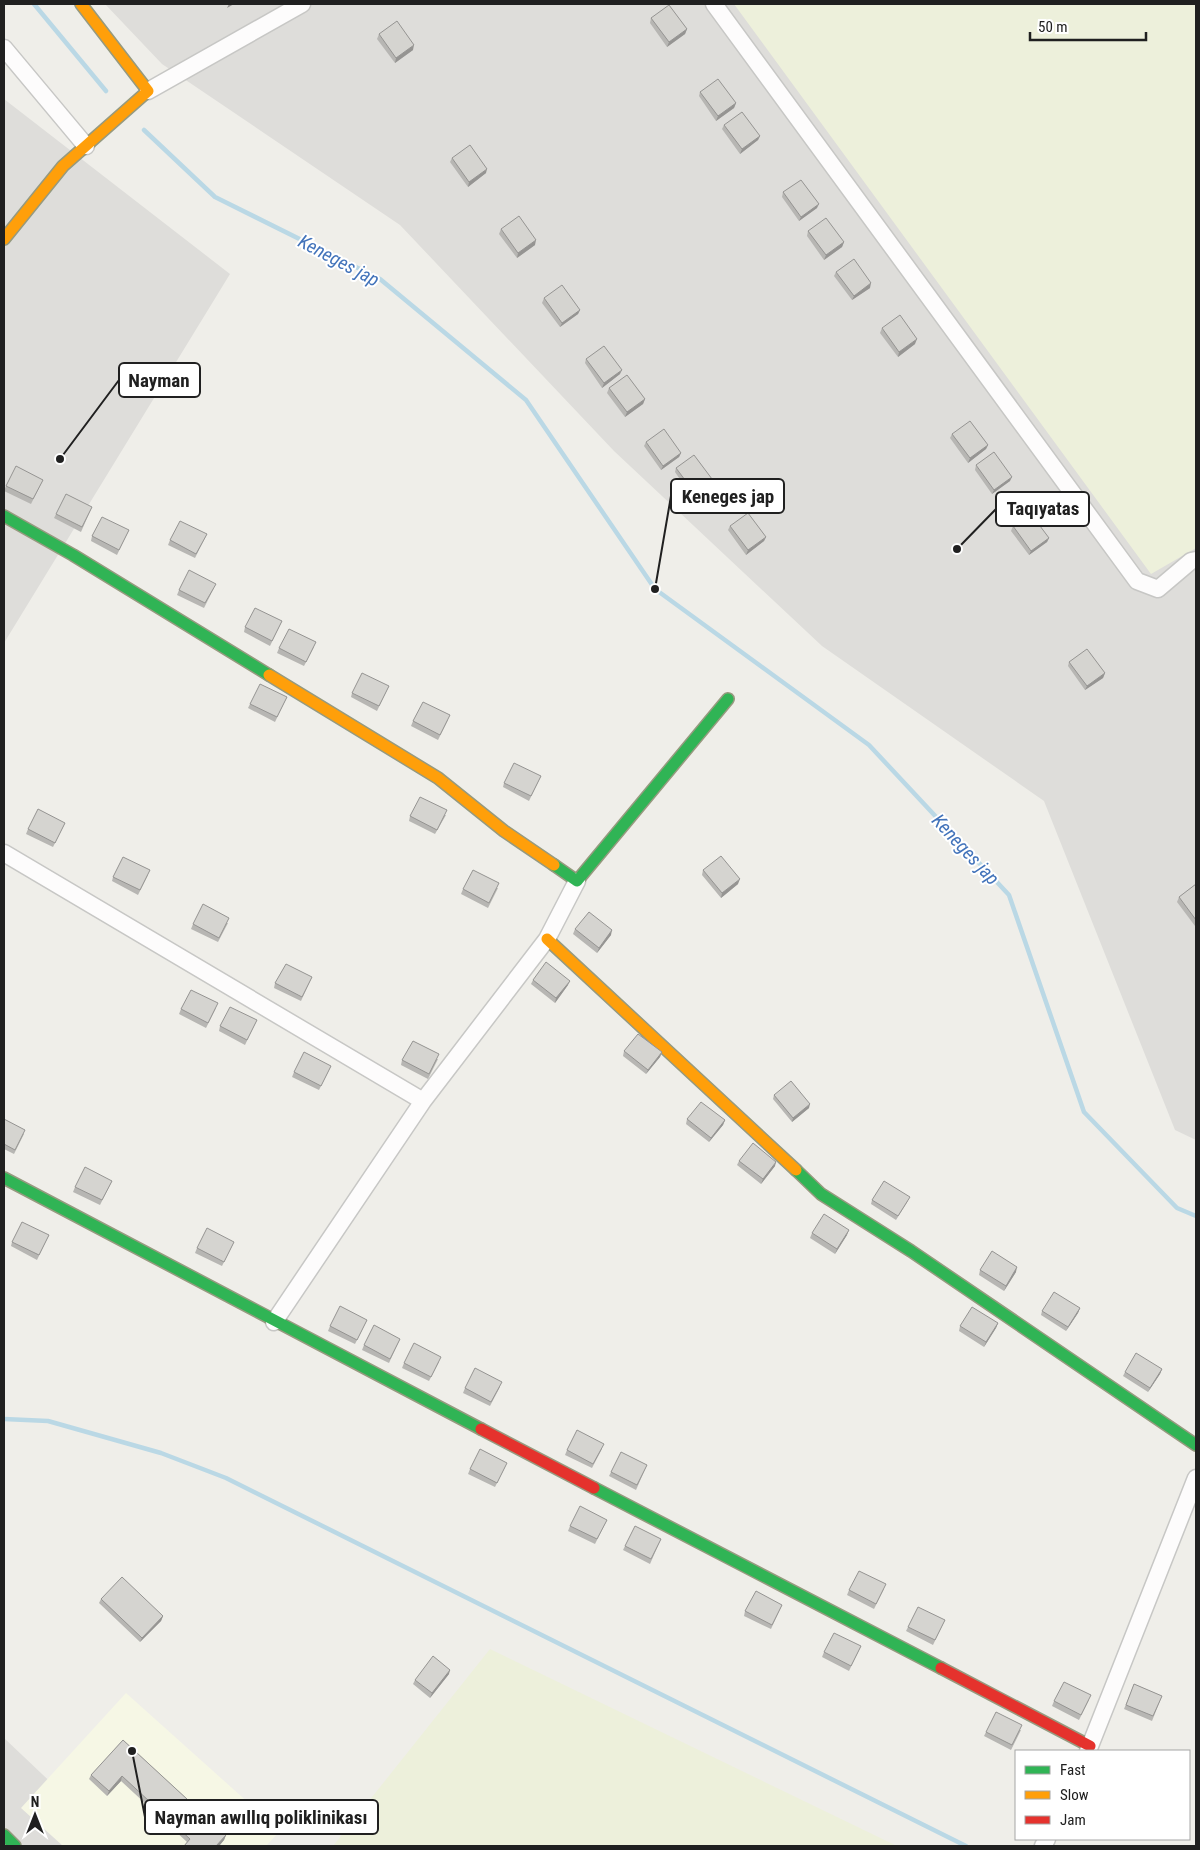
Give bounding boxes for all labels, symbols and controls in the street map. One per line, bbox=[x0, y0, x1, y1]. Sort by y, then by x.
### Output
scale bar bbox=[1030, 10, 1146, 42]
text: 50 m bbox=[1038, 18, 1068, 36]
water label: Keneges jap bbox=[294, 230, 383, 291]
callout: Nayman bbox=[119, 363, 200, 397]
text: Nayman bbox=[128, 369, 190, 392]
callout: Keneges jap bbox=[671, 479, 784, 513]
text: Keneges jap bbox=[682, 485, 774, 508]
callout: Taqıyatas bbox=[996, 492, 1089, 526]
text: Taqıyatas bbox=[1007, 497, 1079, 520]
water label: Keneges jap bbox=[927, 809, 1004, 890]
legend bbox=[1015, 1750, 1190, 1840]
text: Fast bbox=[1060, 1761, 1085, 1779]
text: Slow bbox=[1060, 1786, 1089, 1804]
north arrow bbox=[10, 1790, 60, 1840]
text: N bbox=[31, 1794, 39, 1810]
callout: Nayman awıllıq poliklinikası bbox=[145, 1800, 378, 1834]
text: Nayman awıllıq poliklinikası bbox=[155, 1806, 367, 1829]
text: Jam bbox=[1060, 1811, 1086, 1829]

